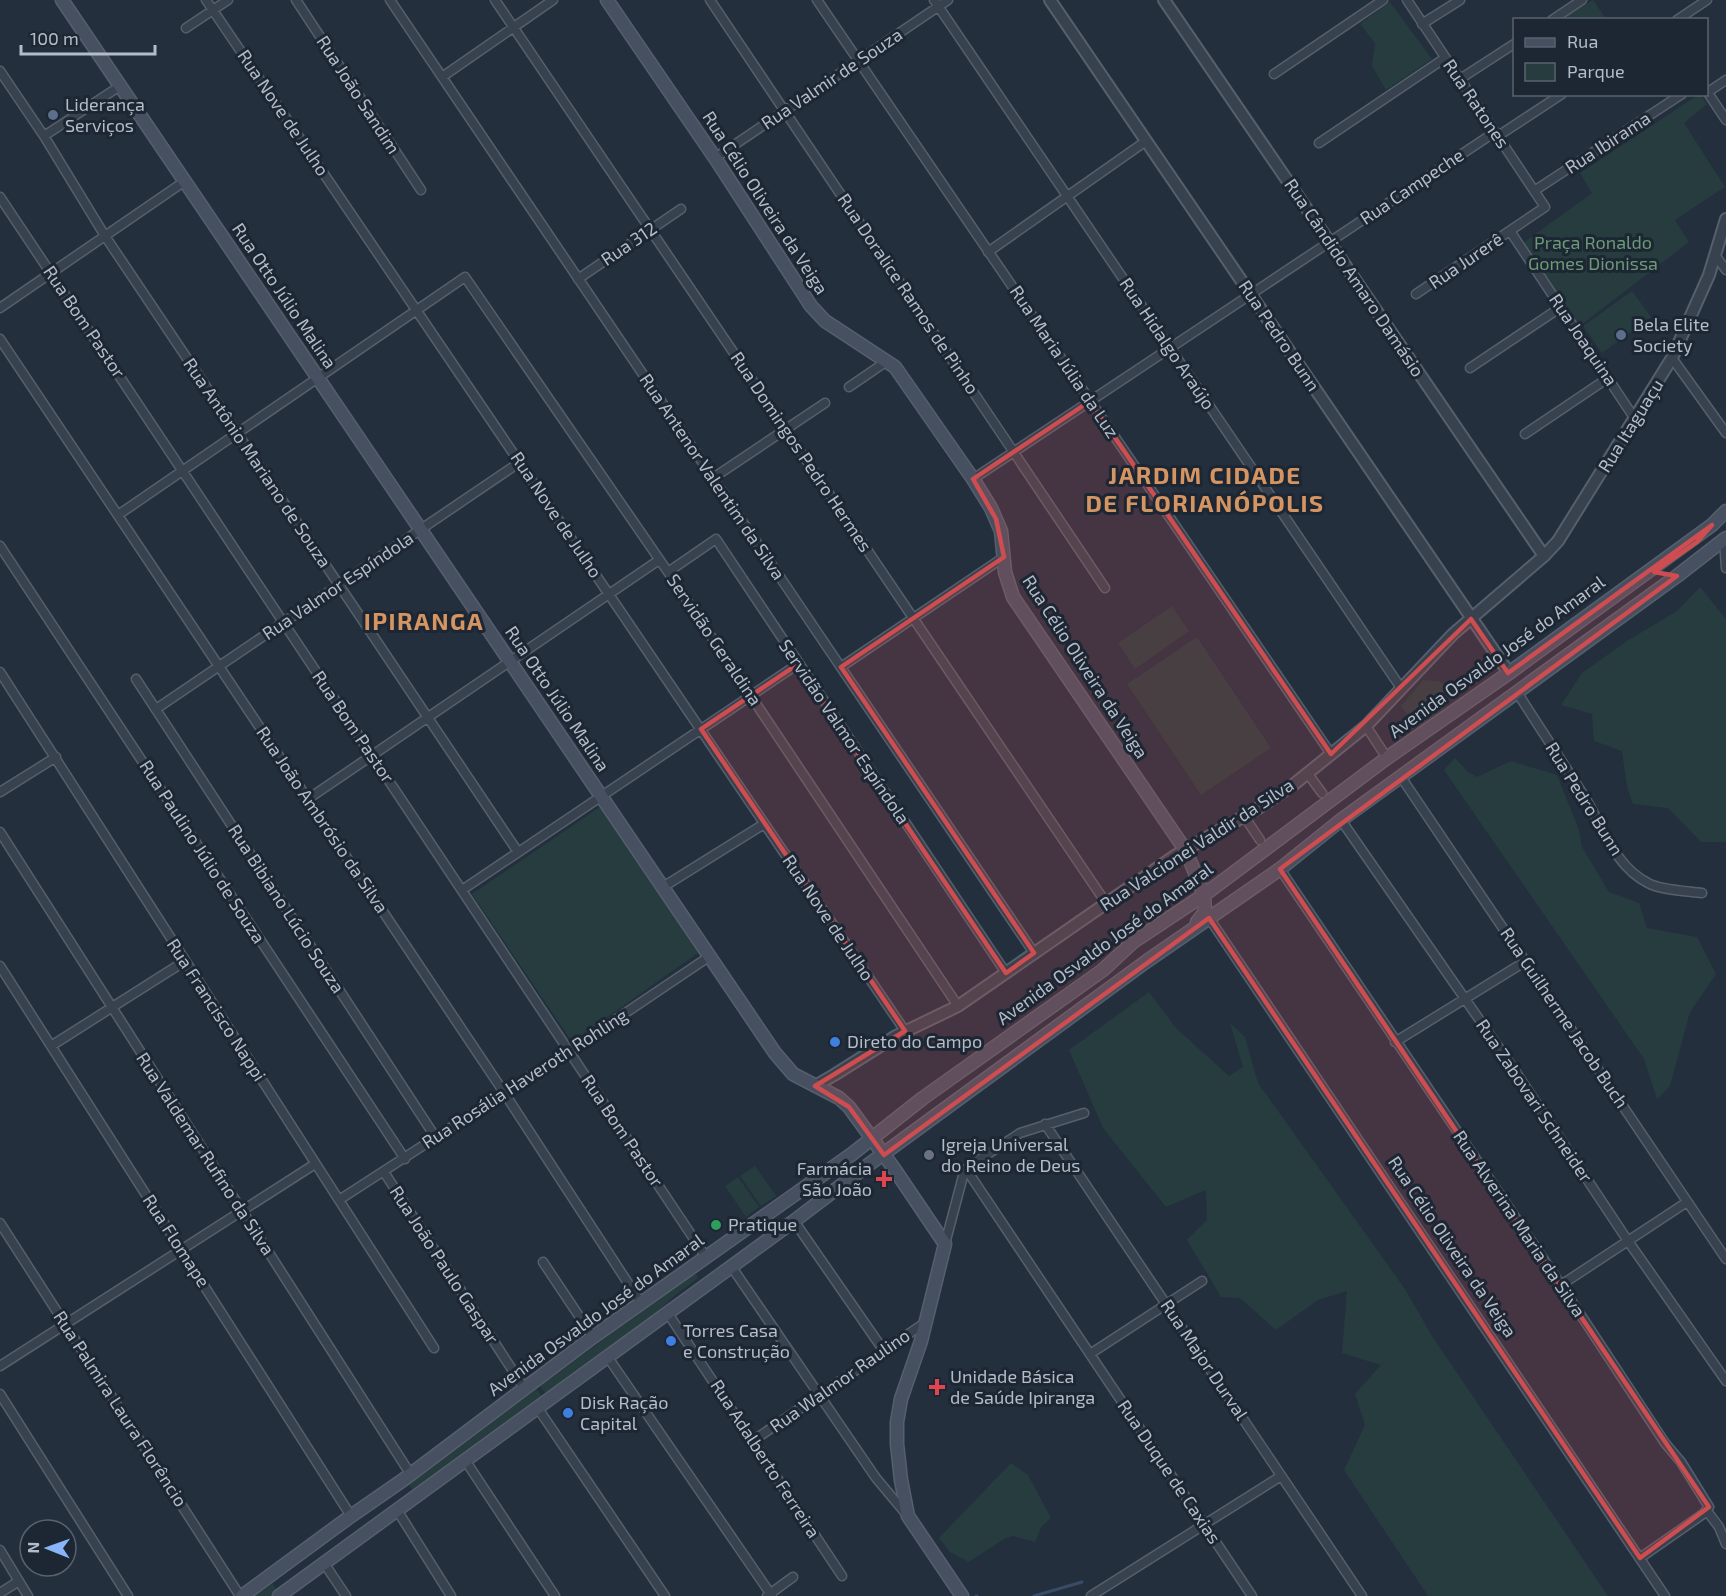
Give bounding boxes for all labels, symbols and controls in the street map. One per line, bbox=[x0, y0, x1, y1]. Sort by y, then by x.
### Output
scale bar bbox=[21, 18, 154, 56]
legend bbox=[1513, 18, 1708, 96]
street label: Rua Valmir de Souza bbox=[757, 23, 906, 133]
text: 100 m bbox=[30, 27, 79, 49]
text: Rua bbox=[1567, 30, 1598, 52]
street label: Rua João Sandim bbox=[312, 31, 405, 158]
street label: Rua Nove de Julho bbox=[234, 45, 334, 180]
street label: Rua Ratones bbox=[1439, 55, 1515, 152]
text: Parque bbox=[1567, 60, 1625, 82]
place label: Liderança Serviços bbox=[65, 93, 145, 137]
street label: Rua Ibirama bbox=[1561, 106, 1654, 178]
street label: Rua Célio Oliveira da Veiga bbox=[698, 107, 833, 298]
marker: Liderança Serviços bbox=[46, 108, 60, 122]
street label: Rua Campeche bbox=[1355, 143, 1467, 229]
street label: Rua Cândido Amaro Damásio bbox=[1280, 174, 1429, 381]
street label: Rua Doralice Ramos de Pinho bbox=[833, 189, 984, 398]
street label: Rua 312 bbox=[596, 217, 661, 270]
street label: Rua Otto Júlio Malina bbox=[228, 218, 342, 373]
street label: Rua Jurerê bbox=[1424, 227, 1507, 293]
park label: Praça Ronaldo Gomes Dionissa bbox=[1528, 231, 1658, 274]
street label: Rua Bom Pastor bbox=[39, 261, 130, 382]
street label: Rua Hidalgo Araújo bbox=[1116, 273, 1220, 414]
street label: Rua Pedro Bunn bbox=[1235, 276, 1325, 395]
street label: Rua Maria Júlia da Luz bbox=[1006, 281, 1124, 442]
street label: Rua Joaquina bbox=[1545, 289, 1623, 390]
place label: Bela Elite Society bbox=[1633, 313, 1709, 356]
marker: Bela Elite Society bbox=[1614, 328, 1628, 342]
street label: Rua Domingos Pedro Hermes bbox=[727, 347, 877, 556]
street label: Rua Antônio Mariano de Souza bbox=[179, 353, 336, 572]
street label: Rua Antenor Valentim da Silva bbox=[635, 369, 790, 584]
street label: Rua Itaguaçu bbox=[1593, 375, 1668, 477]
street label: Rua Nove de Julho bbox=[507, 447, 607, 582]
district label: JARDIM CIDADE DE FLORIANÓPOLIS bbox=[1085, 460, 1325, 517]
street label: Rua Valmor Espíndola bbox=[258, 526, 417, 644]
street label: Servidão Geraldina bbox=[663, 569, 767, 709]
street label: Avenida Osvaldo José do Amaral bbox=[1384, 570, 1609, 742]
street label: Rua Célio Oliveira da Veiga bbox=[1018, 571, 1153, 762]
district label: IPIRANGA bbox=[364, 606, 484, 635]
street label: Rua Otto Júlio Malina bbox=[501, 621, 615, 776]
street label: Servidão Valmor Espíndola bbox=[775, 635, 915, 828]
street label: Rua Bom Pastor bbox=[308, 666, 399, 787]
street label: Rua João Ambrósio da Silva bbox=[252, 722, 394, 917]
street label: Rua Pedro Bunn bbox=[1541, 738, 1628, 859]
street label: Rua Paulino Júlio de Souza bbox=[135, 756, 270, 947]
street label: Rua Valcionei Valdir da Silva bbox=[1095, 773, 1297, 915]
street label: Rua Bibiano Lúcio Souza bbox=[224, 820, 350, 997]
street label: Rua Nove de Julho bbox=[779, 850, 879, 985]
street label: Avenida Osvaldo José do Amaral bbox=[992, 857, 1217, 1029]
street label: Rua Guilherme Jacob Buch bbox=[1496, 923, 1633, 1112]
street label: Rua Francisco Nappi bbox=[163, 934, 271, 1085]
street label: Rua Rosália Haveroth Rohling bbox=[417, 1003, 631, 1153]
street label: Rua Zabovari Schneider bbox=[1472, 1015, 1598, 1186]
place label: Direto do Campo bbox=[847, 1030, 982, 1052]
marker: Direto do Campo bbox=[828, 1035, 842, 1049]
street label: Rua Valdemar Rufino da Silva bbox=[132, 1048, 280, 1259]
street label: Rua Bom Pastor bbox=[577, 1070, 668, 1191]
street label: Rua Alverina Maria da Silva bbox=[1449, 1126, 1591, 1321]
place label: Igreja Universal do Reino de Deus bbox=[941, 1133, 1080, 1176]
marker: Igreja Universal do Reino de Deus bbox=[922, 1148, 936, 1162]
street label: Rua Célio Oliveira da Veiga bbox=[1384, 1152, 1522, 1341]
place label: Farmácia São João bbox=[797, 1157, 872, 1200]
marker: Farmácia São João bbox=[877, 1172, 891, 1186]
street label: Rua João Paulo Gaspar bbox=[386, 1182, 504, 1347]
street label: Rua Flomape bbox=[139, 1190, 215, 1291]
place label: Pratique bbox=[728, 1213, 797, 1235]
marker: Pratique bbox=[709, 1218, 723, 1232]
street label: Avenida Osvaldo José do Amaral bbox=[483, 1228, 708, 1400]
street label: Rua Major Durval bbox=[1156, 1295, 1254, 1424]
street label: Rua Palmira Laura Florêncio bbox=[49, 1307, 192, 1510]
place label: Torres Casa e Construção bbox=[683, 1319, 790, 1363]
street label: Rua Walmor Raulino bbox=[765, 1324, 914, 1437]
marker: Torres Casa e Construção bbox=[664, 1334, 678, 1348]
place label: Unidade Básica de Saúde Ipiranga bbox=[950, 1365, 1095, 1408]
street label: Rua Adalberto Ferreira bbox=[706, 1375, 825, 1542]
marker: Unidade Básica de Saúde Ipiranga bbox=[928, 1378, 946, 1396]
place label: Disk Ração Capital bbox=[580, 1391, 668, 1434]
street label: Rua Duque de Caxias bbox=[1114, 1395, 1226, 1548]
marker: Disk Ração Capital bbox=[561, 1406, 575, 1420]
north arrow bbox=[18, 1518, 78, 1578]
text: N bbox=[23, 1542, 42, 1554]

